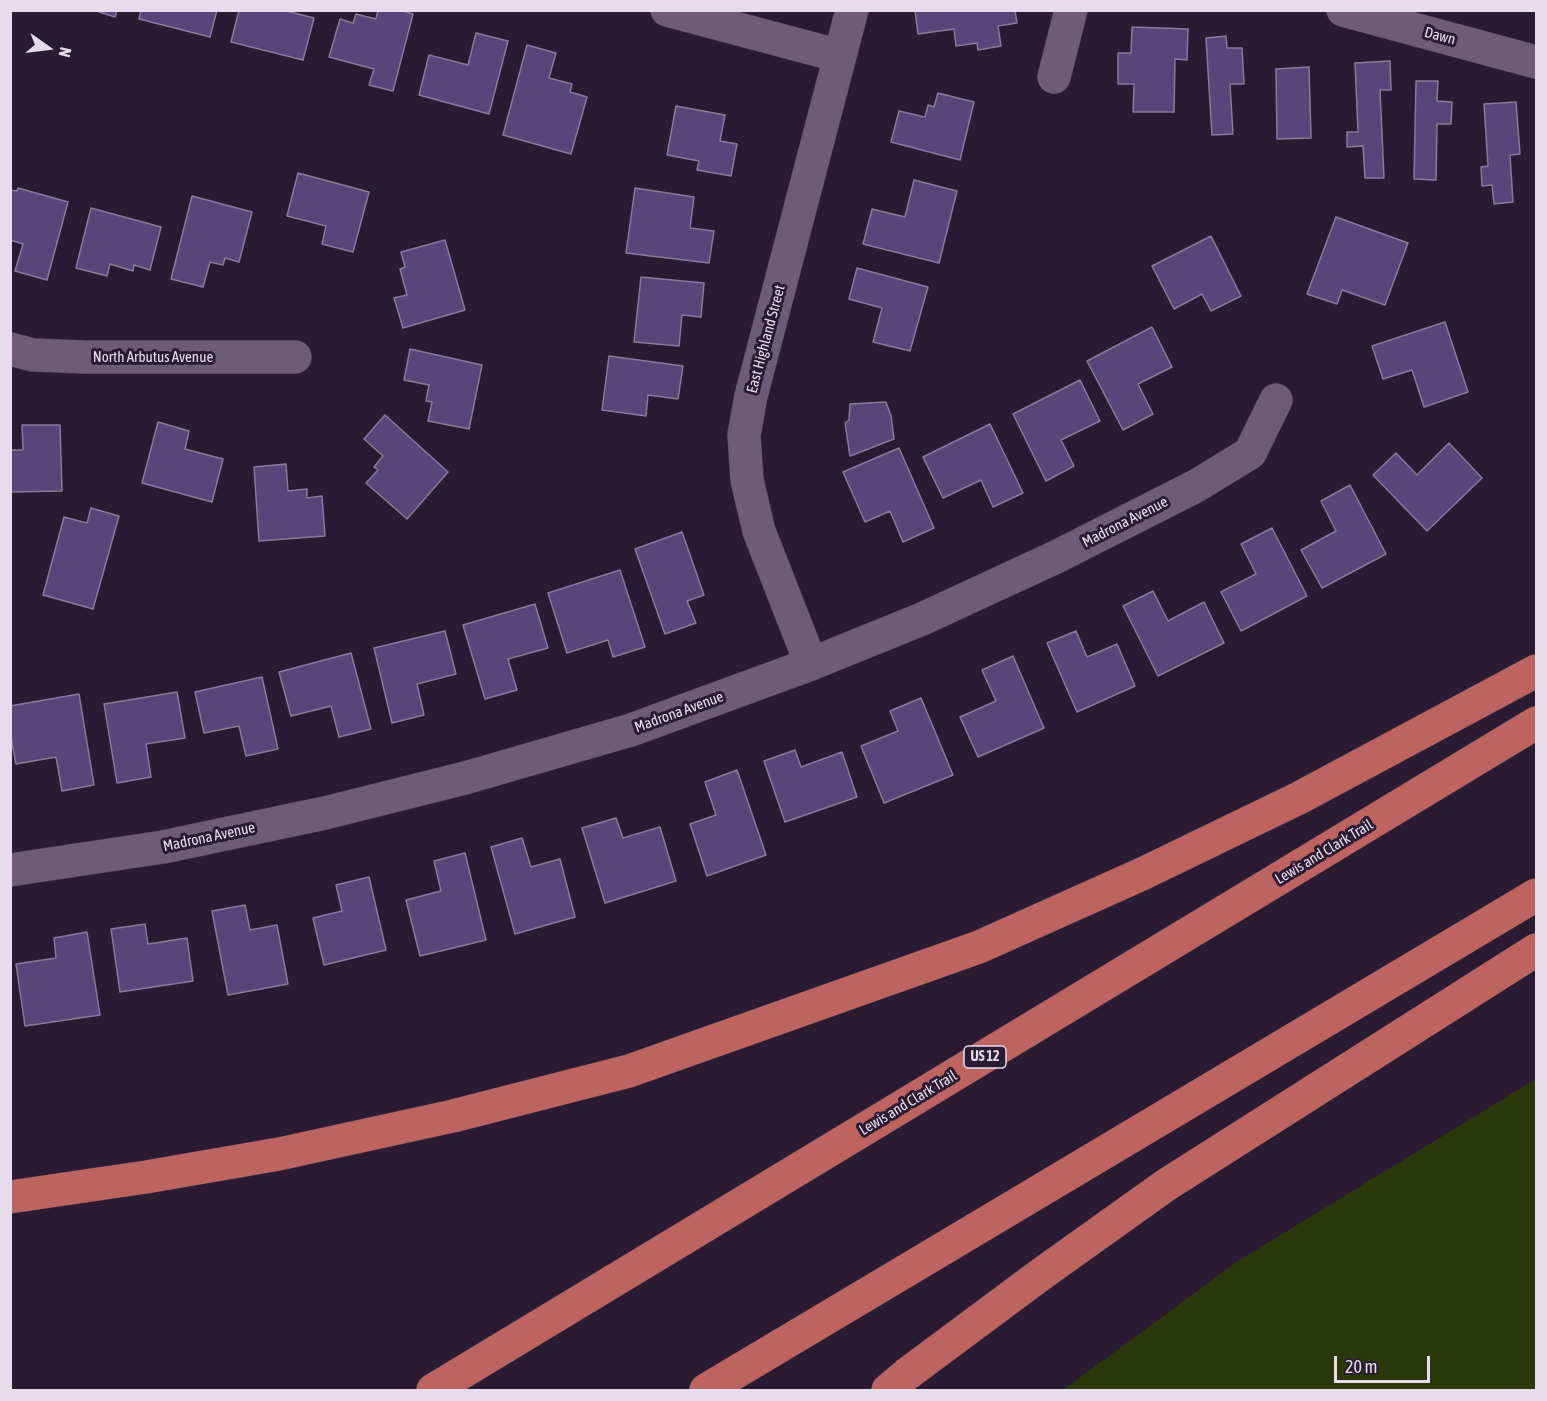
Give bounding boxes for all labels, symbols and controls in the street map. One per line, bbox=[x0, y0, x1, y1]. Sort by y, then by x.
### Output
north arrow bbox=[18, 18, 78, 78]
street label: Dawn bbox=[1422, 23, 1458, 49]
text: N bbox=[56, 46, 75, 59]
street label: East Highland Street bbox=[743, 283, 789, 395]
street label: North Arbutus Avenue bbox=[93, 348, 213, 366]
street label: Madrona Avenue bbox=[1079, 493, 1171, 551]
street label: Madrona Avenue bbox=[632, 688, 726, 736]
street label: Lewis and Clark Trail bbox=[1272, 816, 1376, 888]
street label: Madrona Avenue bbox=[161, 818, 257, 856]
road number: US 12 bbox=[964, 1046, 1006, 1068]
street label: Lewis and Clark Trail bbox=[856, 1067, 960, 1139]
scale bar bbox=[1337, 1344, 1433, 1382]
text: 20 m bbox=[1345, 1356, 1377, 1377]

